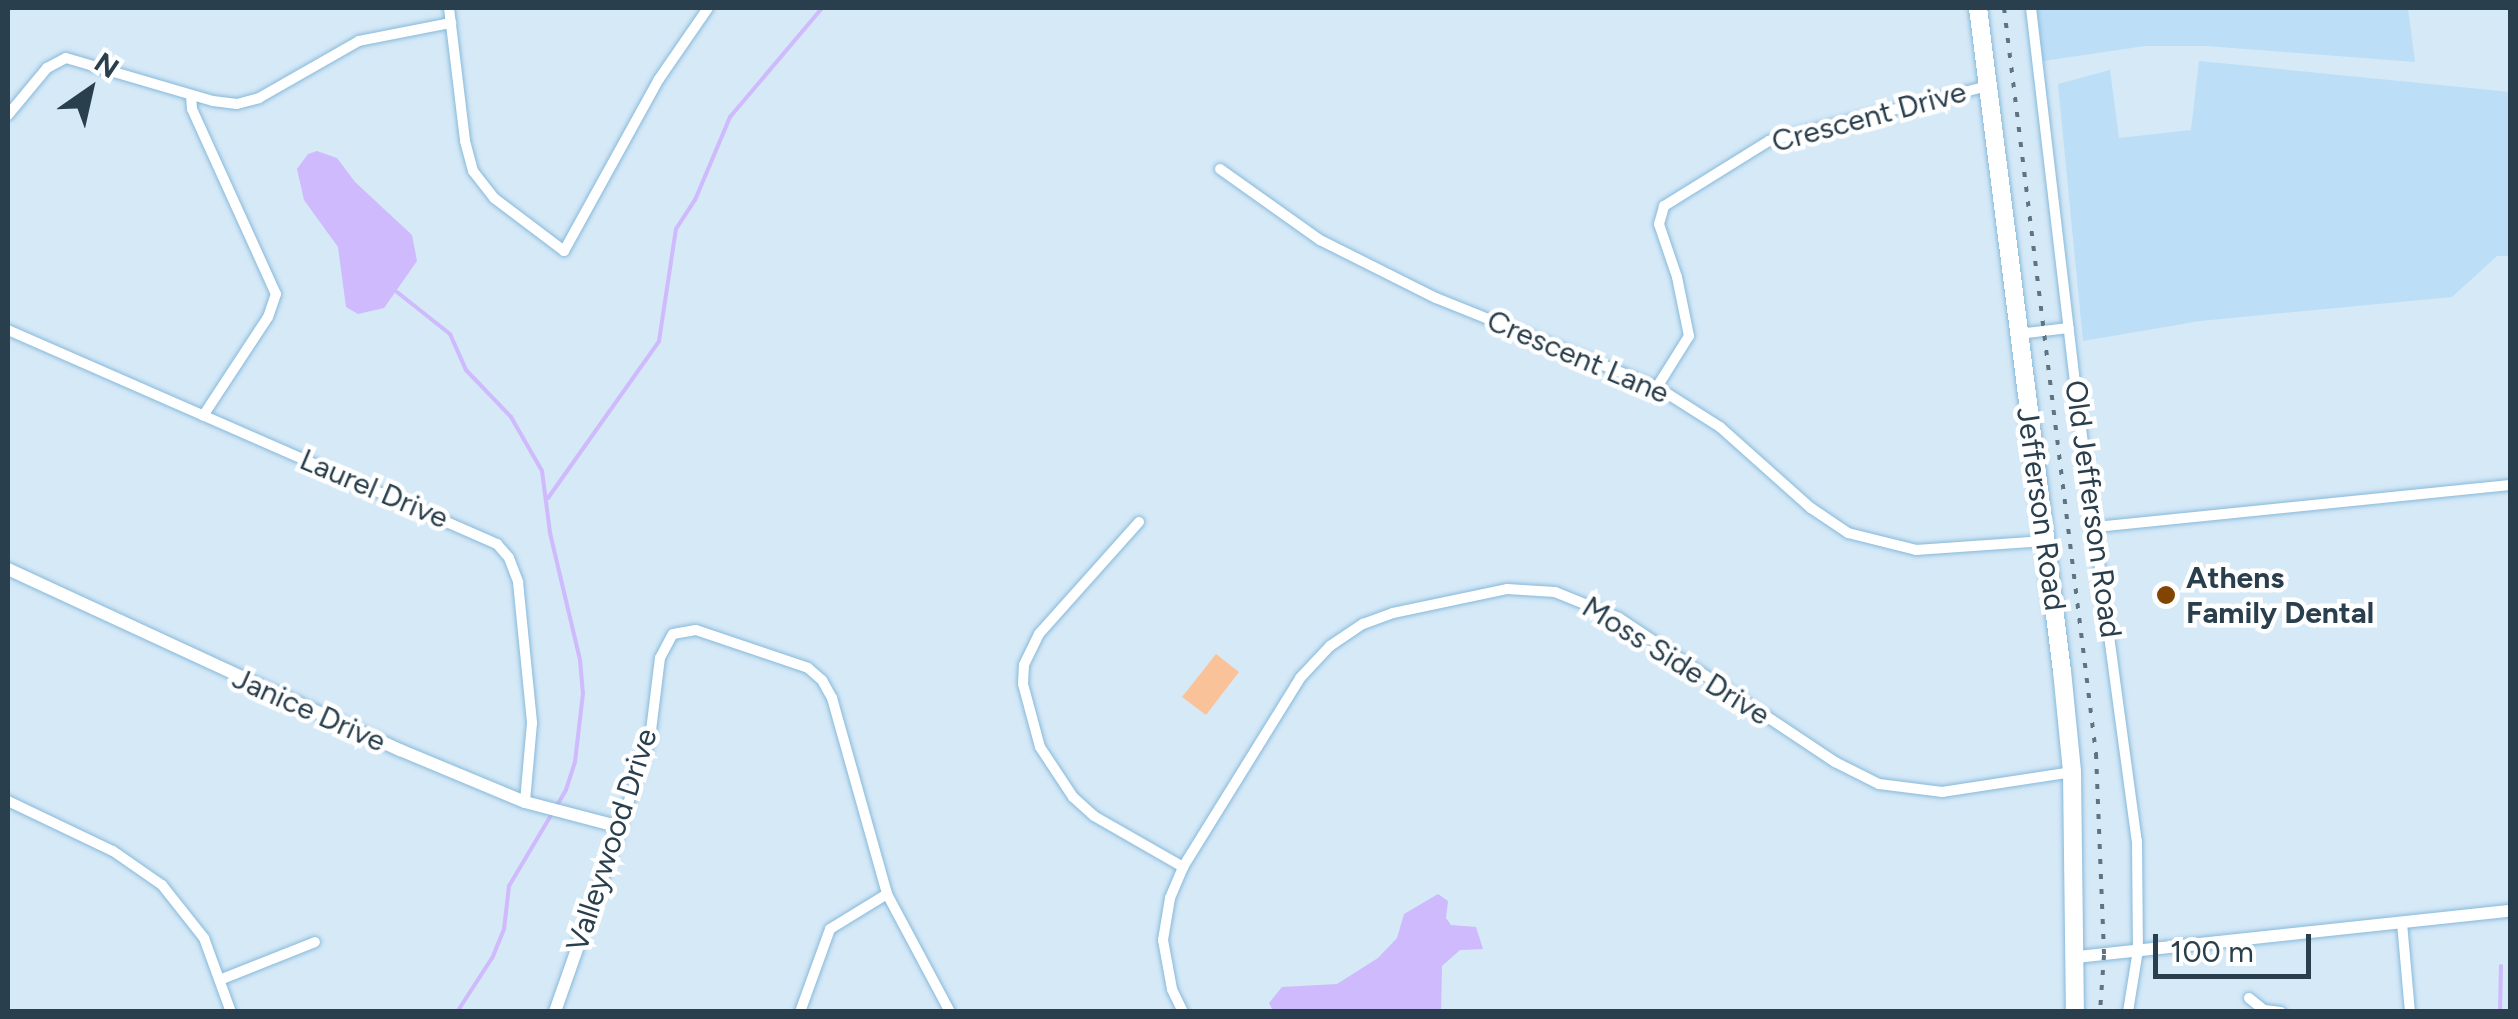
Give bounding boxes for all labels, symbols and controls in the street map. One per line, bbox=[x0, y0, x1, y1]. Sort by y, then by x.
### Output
north arrow bbox=[40, 40, 140, 140]
text: N bbox=[88, 45, 125, 85]
street label: Crescent Drive bbox=[1768, 74, 1970, 160]
street label: Crescent Lane bbox=[1482, 302, 1674, 412]
street label: Old Jefferson Road bbox=[2057, 378, 2129, 640]
street label: Jefferson Road bbox=[2009, 405, 2073, 613]
street label: Laurel Drive bbox=[294, 442, 454, 536]
place label: Athens Family Dental bbox=[2186, 560, 2374, 630]
marker: Athens Family Dental bbox=[2155, 584, 2177, 606]
street label: Moss Side Drive bbox=[1576, 589, 1776, 733]
street label: Janice Drive bbox=[227, 660, 391, 760]
street label: Valleywood Drive bbox=[559, 724, 665, 956]
scale bar bbox=[2158, 914, 2316, 976]
text: 100 m bbox=[2170, 933, 2254, 970]

